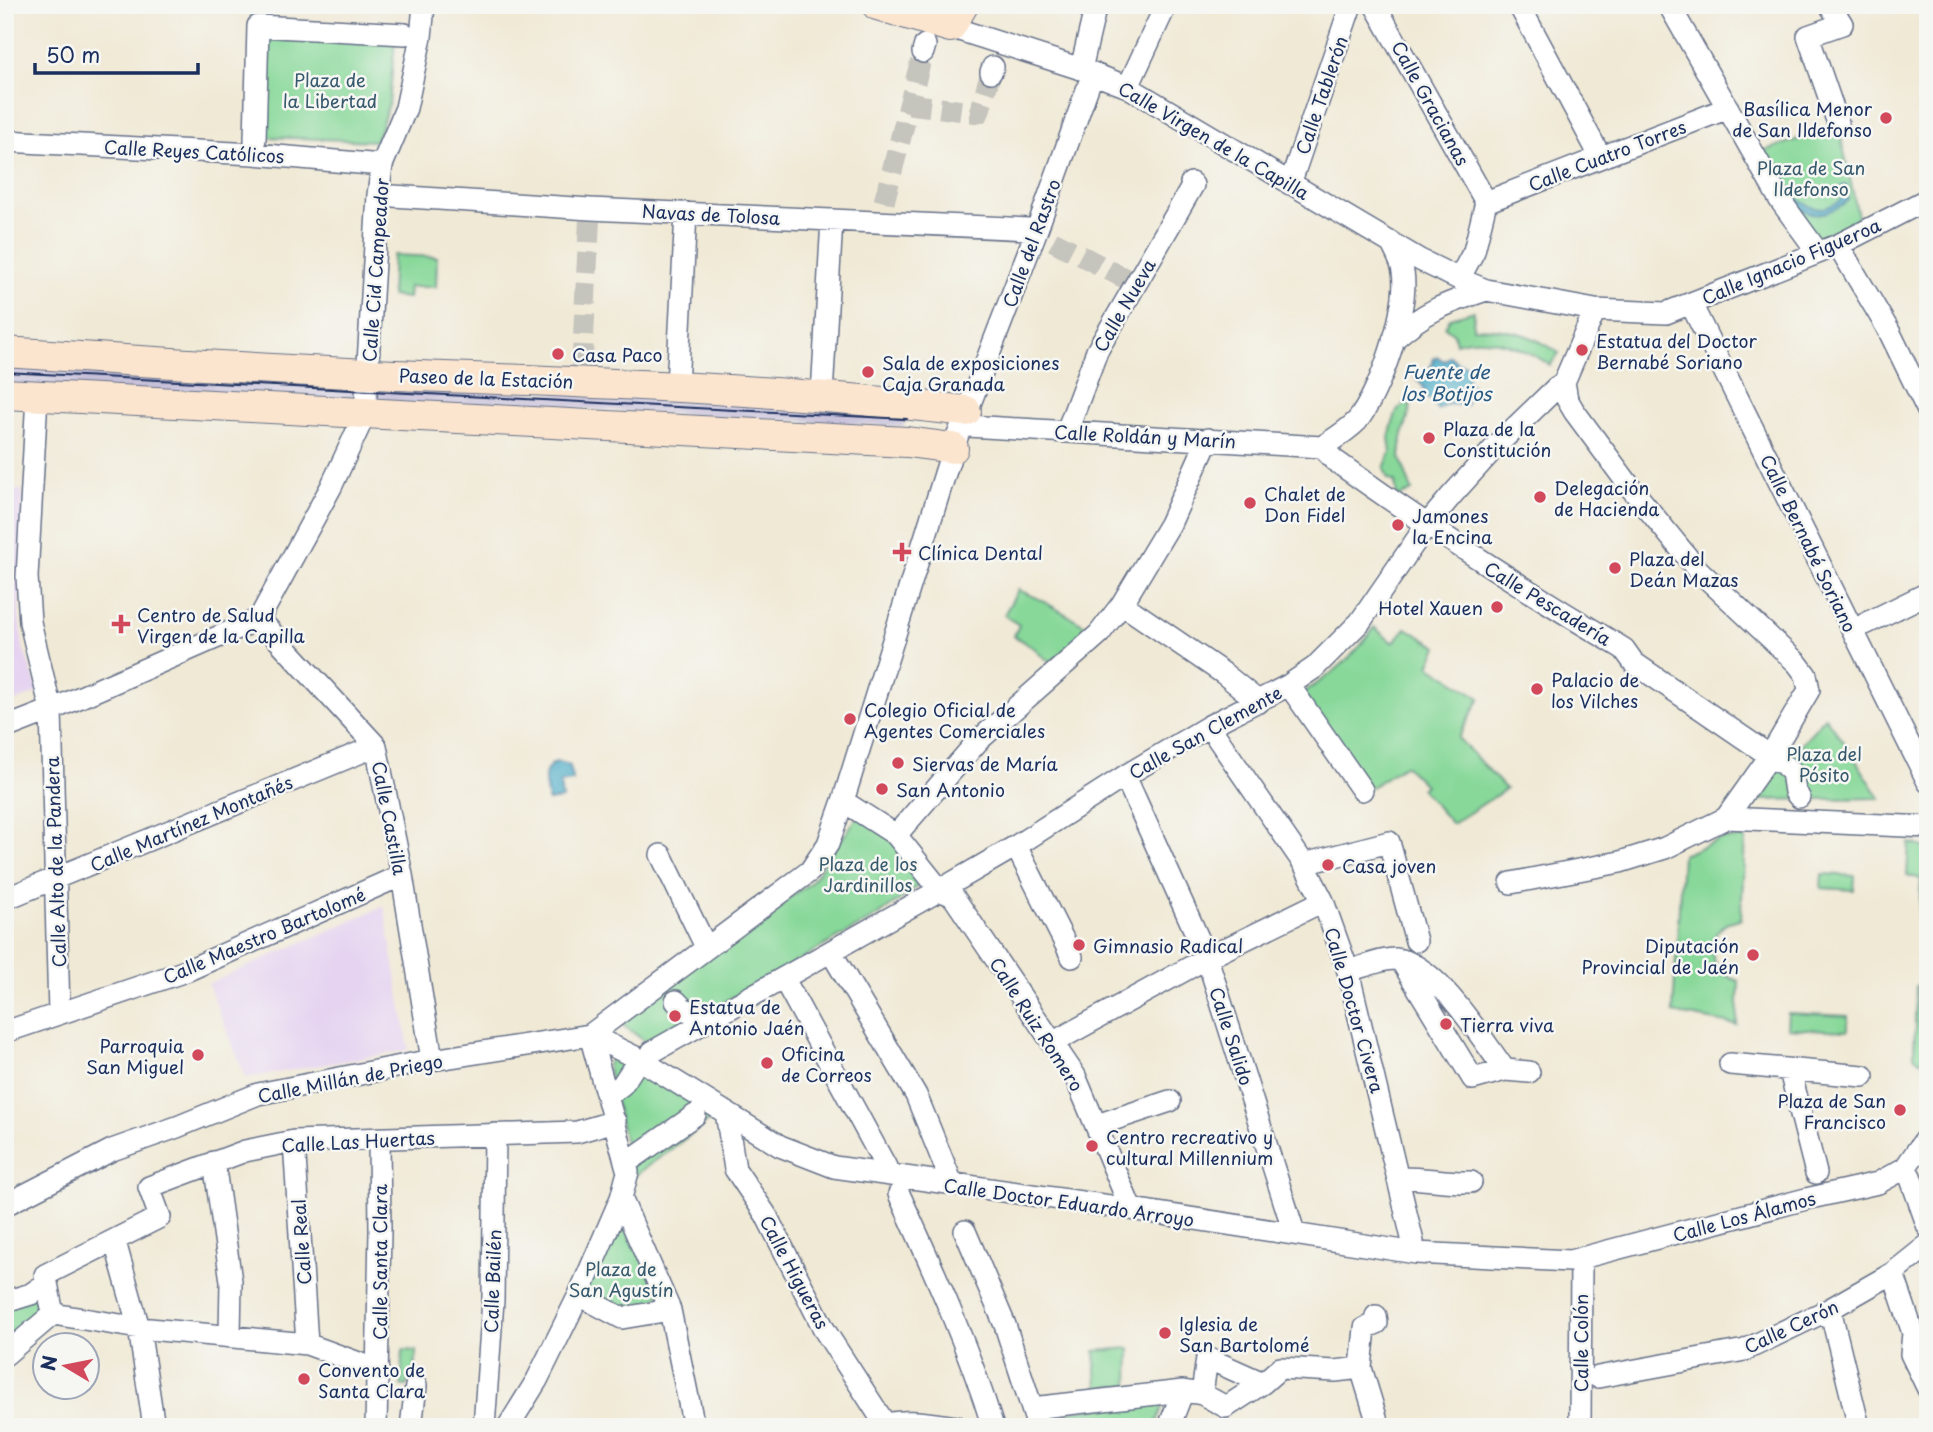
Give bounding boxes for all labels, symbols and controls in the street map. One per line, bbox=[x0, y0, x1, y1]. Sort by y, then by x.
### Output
scale bar bbox=[35, 32, 198, 76]
street label: Calle Tablerón bbox=[1288, 32, 1354, 158]
street label: Calle Gracianas bbox=[1385, 36, 1477, 170]
text: 50 m bbox=[46, 38, 100, 70]
park label: Plaza de la Libertad bbox=[283, 66, 377, 114]
street label: Calle Virgen de la Capilla bbox=[1114, 74, 1315, 206]
place label: Basílica Menor de San Ildefonso bbox=[1732, 95, 1873, 143]
marker: Basílica Menor de San Ildefonso bbox=[1878, 110, 1894, 126]
street label: Calle Cuatro Torres bbox=[1524, 112, 1690, 198]
street label: Calle Reyes Católicos bbox=[103, 133, 285, 169]
park label: Plaza de San Ildefonso bbox=[1757, 154, 1865, 202]
street label: Calle del Rastro bbox=[995, 175, 1067, 311]
street label: Calle Cid Campeador bbox=[355, 177, 395, 363]
street label: Navas de Tolosa bbox=[641, 197, 781, 231]
street label: Calle Ignacio Figueroa bbox=[1697, 211, 1885, 311]
street label: Calle Nueva bbox=[1086, 253, 1162, 357]
place label: Estatua del Doctor Bernabé Soriano bbox=[1596, 327, 1757, 375]
place label: Casa Paco bbox=[572, 341, 662, 368]
marker: Estatua del Doctor Bernabé Soriano bbox=[1574, 342, 1590, 358]
marker: Casa Paco bbox=[550, 346, 566, 362]
place label: Sala de exposiciones Caja Granada bbox=[882, 349, 1059, 397]
water label: Fuente de los Botijos bbox=[1401, 357, 1494, 407]
street label: Paseo de la Estación bbox=[398, 361, 574, 395]
marker: Sala de exposiciones Caja Granada bbox=[860, 364, 876, 380]
place label: Plaza de la Constitución bbox=[1443, 415, 1551, 463]
street label: Calle Roldán y Marín bbox=[1053, 418, 1237, 454]
marker: Plaza de la Constitución bbox=[1421, 430, 1437, 446]
street label: Calle Bernabé Soriano bbox=[1754, 450, 1864, 636]
place label: Delegación de Hacienda bbox=[1554, 474, 1659, 522]
place label: Chalet de Don Fidel bbox=[1264, 480, 1346, 528]
marker: Delegación de Hacienda bbox=[1532, 489, 1548, 505]
marker: Chalet de Don Fidel bbox=[1242, 495, 1258, 511]
place label: Jamones la Encina bbox=[1412, 502, 1493, 550]
marker: Jamones la Encina bbox=[1390, 517, 1406, 533]
place label: Clínica Dental bbox=[918, 539, 1043, 566]
marker: Clínica Dental bbox=[892, 542, 912, 562]
place label: Plaza del Deán Mazas bbox=[1629, 545, 1739, 593]
street label: Calle Pescadería bbox=[1479, 554, 1617, 652]
marker: Plaza del Deán Mazas bbox=[1607, 560, 1623, 576]
place label: Hotel Xauen bbox=[1378, 594, 1483, 621]
marker: Hotel Xauen bbox=[1489, 599, 1505, 615]
place label: Centro de Salud Virgen de la Capilla bbox=[137, 601, 305, 649]
marker: Centro de Salud Virgen de la Capilla bbox=[111, 614, 131, 634]
place label: Palacio de los Vilches bbox=[1551, 666, 1640, 714]
street label: Calle San Clemente bbox=[1123, 679, 1287, 785]
marker: Palacio de los Vilches bbox=[1529, 681, 1545, 697]
place label: Colegio Oficial de Agentes Comerciales bbox=[864, 696, 1045, 744]
marker: Colegio Oficial de Agentes Comerciales bbox=[842, 711, 858, 727]
park label: Plaza del Pósito bbox=[1786, 740, 1862, 788]
place label: Siervas de María bbox=[912, 750, 1058, 777]
marker: Siervas de María bbox=[890, 755, 906, 771]
street label: Calle Alto de la Pandera bbox=[38, 756, 72, 968]
street label: Calle Castilla bbox=[366, 759, 414, 878]
street label: Calle Martínez Montañés bbox=[85, 768, 297, 878]
place label: San Antonio bbox=[896, 776, 1005, 803]
marker: San Antonio bbox=[874, 781, 890, 797]
park label: Plaza de los Jardinillos bbox=[819, 850, 917, 898]
place label: Casa joven bbox=[1342, 852, 1436, 879]
marker: Casa joven bbox=[1320, 857, 1336, 873]
street label: Calle Maestro Bartolomé bbox=[159, 880, 369, 990]
street label: Calle Doctor Civera bbox=[1318, 924, 1392, 1096]
place label: Gimnasio Radical bbox=[1093, 932, 1243, 959]
place label: Diputación Provincial de Jaén bbox=[1581, 932, 1739, 980]
marker: Gimnasio Radical bbox=[1071, 937, 1087, 953]
marker: Diputación Provincial de Jaén bbox=[1745, 947, 1761, 963]
street label: Calle Ruiz Romero bbox=[983, 952, 1091, 1096]
street label: Calle Salido bbox=[1203, 983, 1261, 1089]
place label: Estatua de Antonio Jaén bbox=[689, 993, 804, 1041]
marker: Estatua de Antonio Jaén bbox=[667, 1008, 683, 1024]
place label: Tierra viva bbox=[1460, 1011, 1554, 1038]
marker: Tierra viva bbox=[1438, 1016, 1454, 1032]
place label: Parroquia San Miguel bbox=[86, 1032, 184, 1080]
place label: Oficina de Correos bbox=[781, 1040, 872, 1088]
marker: Parroquia San Miguel bbox=[190, 1047, 206, 1063]
street label: Calle Millán de Priego bbox=[255, 1047, 445, 1109]
marker: Oficina de Correos bbox=[759, 1055, 775, 1071]
place label: Plaza de San Francisco bbox=[1777, 1087, 1886, 1135]
marker: Plaza de San Francisco bbox=[1892, 1102, 1908, 1118]
place label: Centro recreativo y cultural Millennium bbox=[1106, 1123, 1273, 1171]
street label: Calle Las Huertas bbox=[281, 1124, 435, 1158]
marker: Centro recreativo y cultural Millennium bbox=[1084, 1138, 1100, 1154]
street label: Calle Doctor Eduardo Arroyo bbox=[942, 1171, 1196, 1233]
street label: Calle Santa Clara bbox=[366, 1183, 393, 1340]
street label: Calle Los Álamos bbox=[1670, 1184, 1818, 1248]
street label: Calle Real bbox=[285, 1198, 317, 1286]
street label: Calle Higueras bbox=[754, 1210, 836, 1334]
street label: Calle Bailén bbox=[477, 1229, 507, 1333]
park label: Plaza de San Agustín bbox=[569, 1255, 673, 1303]
street label: Calle Cerón bbox=[1739, 1292, 1843, 1360]
street label: Calle Colón bbox=[1567, 1294, 1594, 1392]
place label: Iglesia de San Bartolomé bbox=[1179, 1310, 1310, 1358]
marker: Iglesia de San Bartolomé bbox=[1157, 1325, 1173, 1341]
north arrow bbox=[32, 1330, 102, 1400]
text: N bbox=[33, 1353, 63, 1373]
place label: Convento de Santa Clara bbox=[318, 1356, 426, 1404]
marker: Convento de Santa Clara bbox=[296, 1371, 312, 1387]

